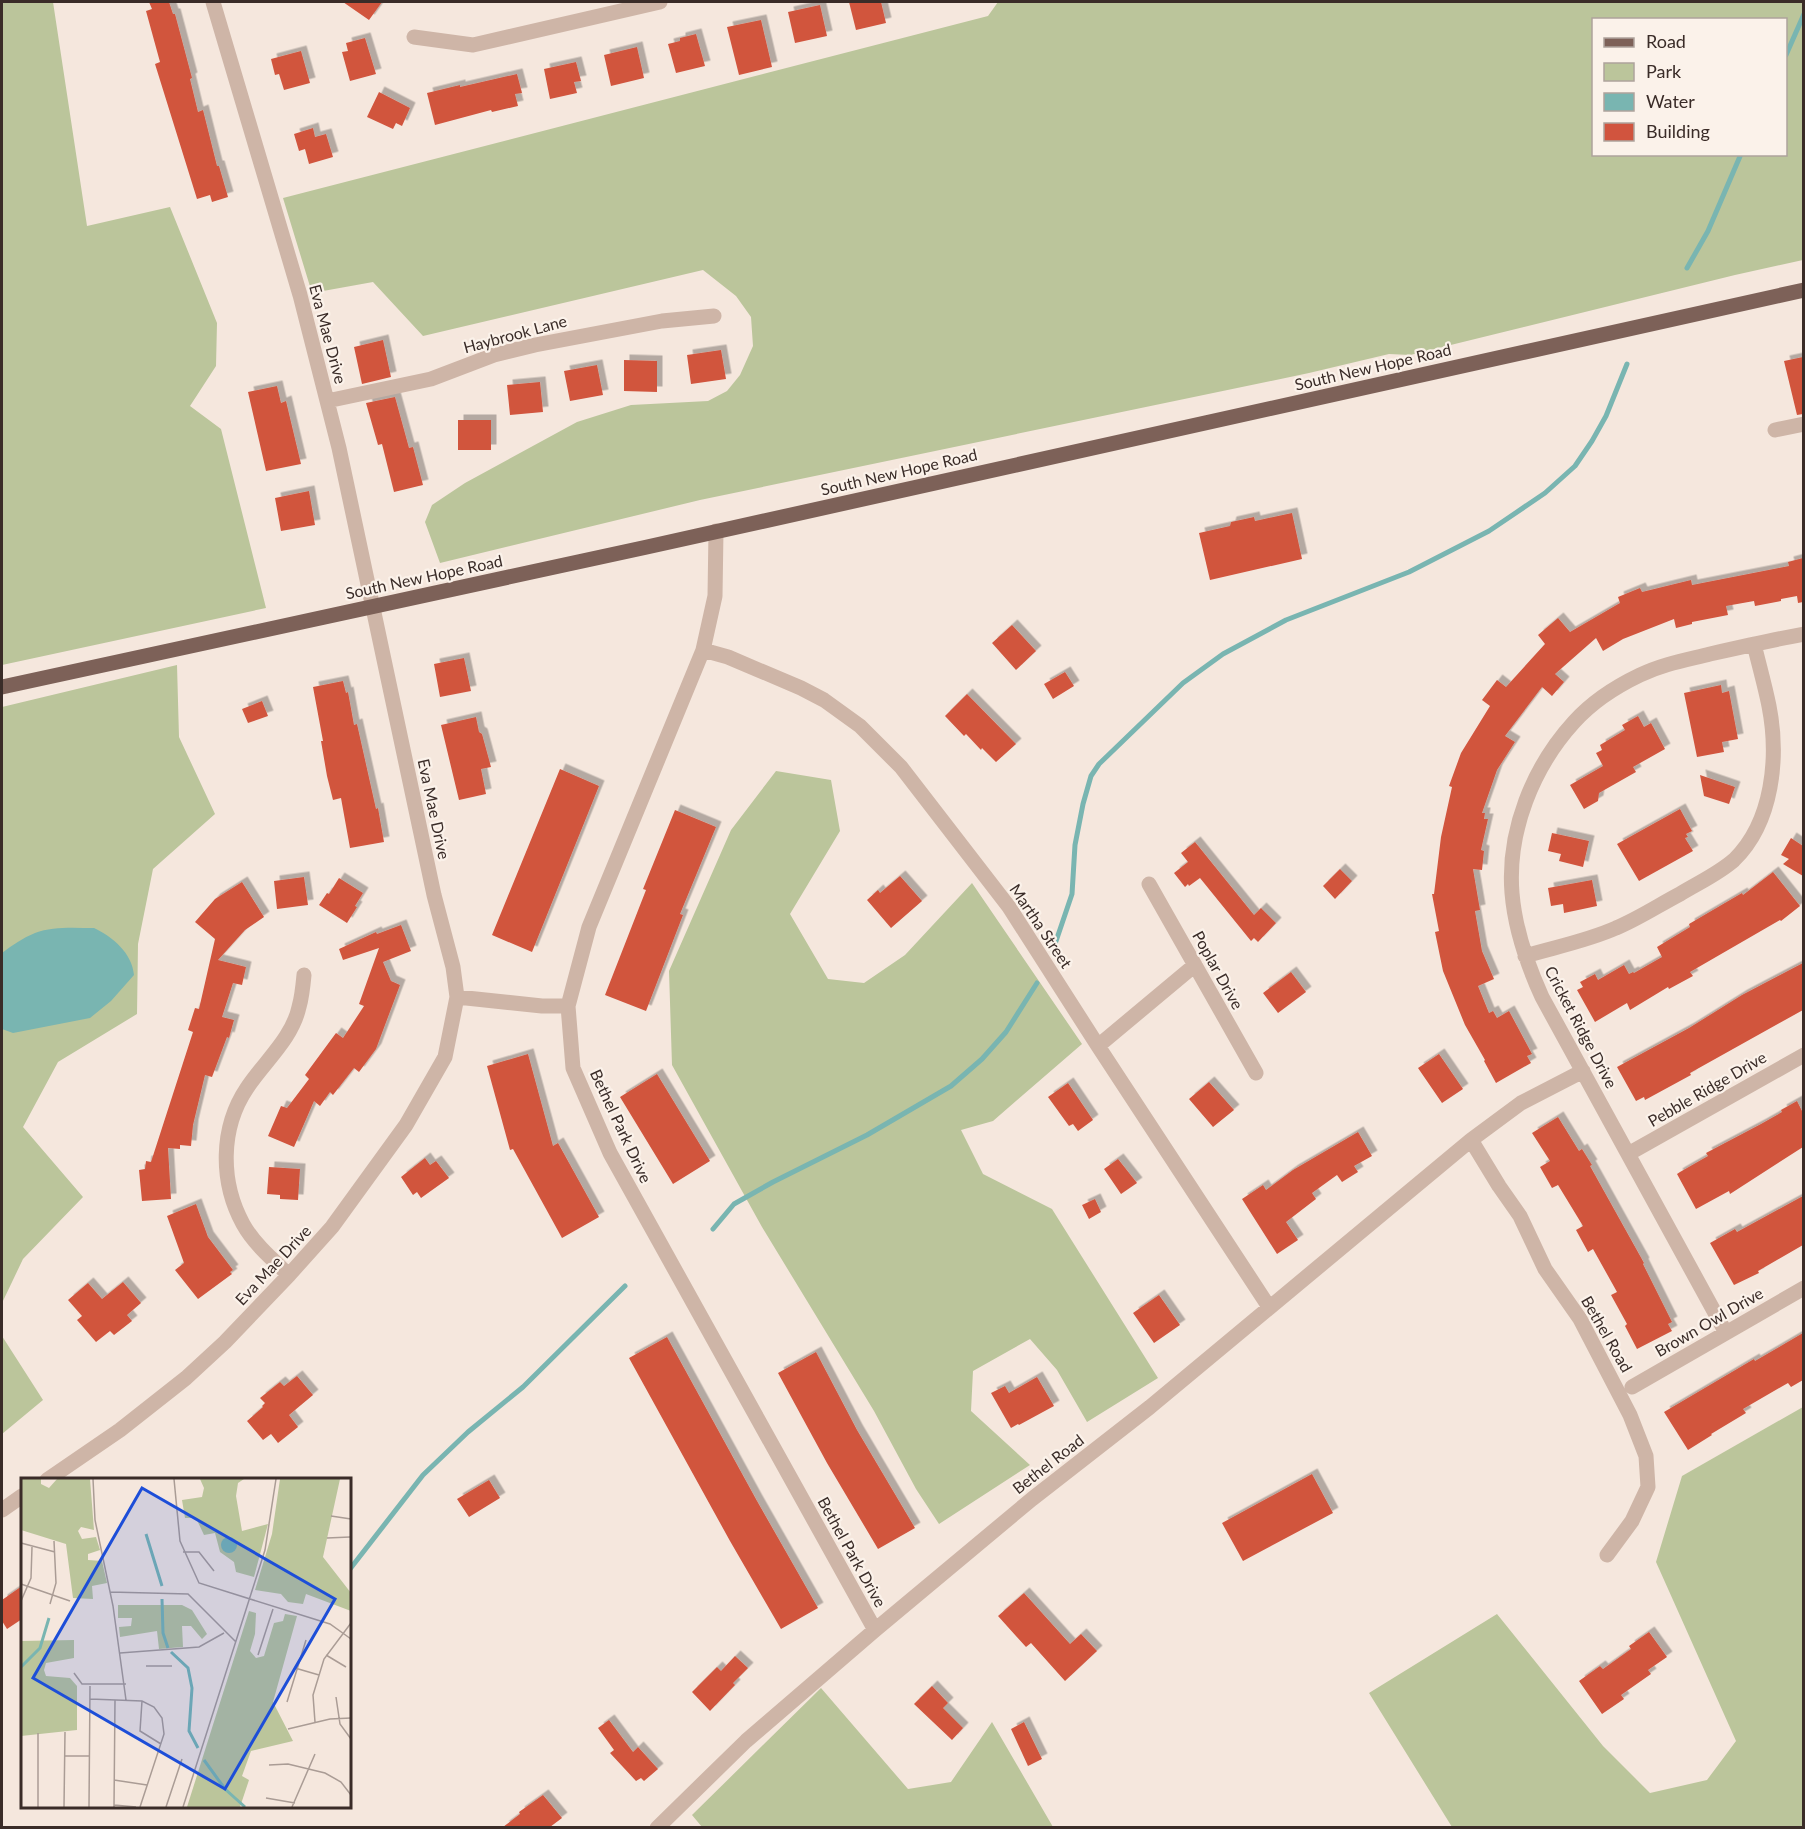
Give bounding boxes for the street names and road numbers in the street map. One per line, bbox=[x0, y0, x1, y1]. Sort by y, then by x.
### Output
street label: Eva Mae Drive bbox=[306, 282, 351, 386]
street label: Haybrook Lane bbox=[461, 311, 569, 356]
street label: South New Hope Road bbox=[1293, 339, 1453, 394]
street label: South New Hope Road bbox=[819, 444, 979, 499]
street label: South New Hope Road bbox=[344, 551, 504, 602]
street label: Eva Mae Drive bbox=[415, 757, 454, 861]
street label: Martha Street bbox=[1006, 880, 1077, 972]
street label: Poplar Drive bbox=[1189, 927, 1248, 1012]
street label: Cricket Ridge Drive bbox=[1541, 963, 1622, 1091]
street label: Pebble Ridge Drive bbox=[1644, 1047, 1769, 1130]
street label: Bethel Park Drive bbox=[587, 1066, 656, 1186]
street label: Eva Mae Drive bbox=[231, 1221, 314, 1309]
street label: Brown Owl Drive bbox=[1651, 1283, 1766, 1360]
street label: Bethel Road bbox=[1578, 1292, 1637, 1375]
street label: Bethel Road bbox=[1008, 1430, 1087, 1497]
street label: Bethel Park Drive bbox=[814, 1493, 891, 1610]

